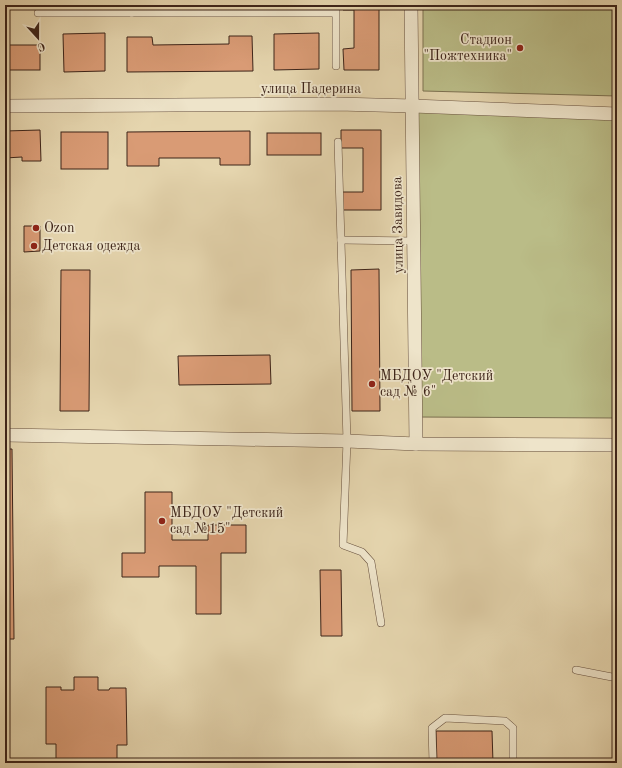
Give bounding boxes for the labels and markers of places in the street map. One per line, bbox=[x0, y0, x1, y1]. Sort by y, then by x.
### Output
place label: Стадион "Пожтехника" bbox=[423, 33, 512, 63]
marker: Стадион "Пожтехника" bbox=[515, 43, 525, 53]
place label: Ozon bbox=[44, 221, 75, 235]
marker: Ozon bbox=[31, 223, 41, 233]
place label: Детская одежда bbox=[42, 239, 140, 253]
marker: Детская одежда bbox=[29, 241, 39, 251]
place label: МБДОУ "Детский сад № 6" bbox=[380, 369, 493, 399]
marker: МБДОУ "Детский сад № 6" bbox=[367, 379, 377, 389]
place label: МБДОУ "Детский сад №15" bbox=[170, 506, 283, 536]
marker: МБДОУ "Детский сад №15" bbox=[157, 516, 167, 526]

